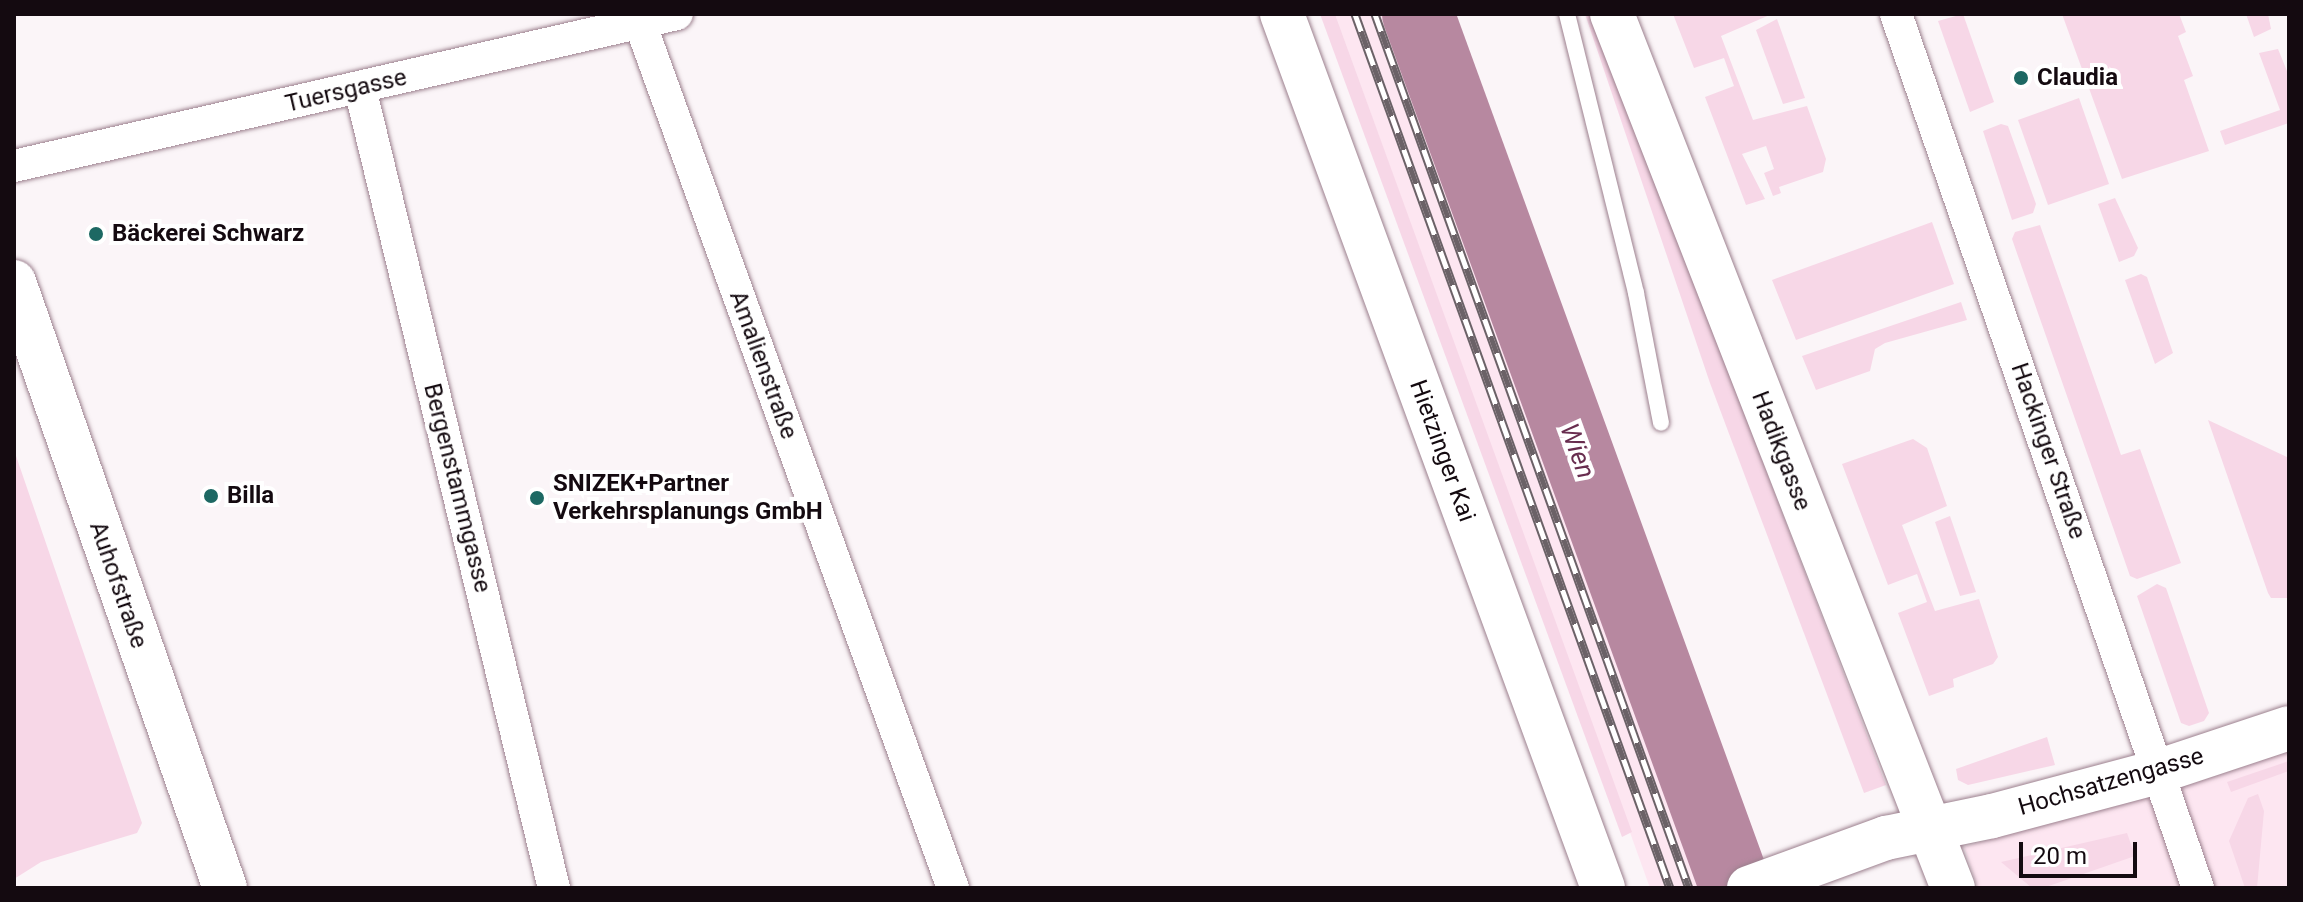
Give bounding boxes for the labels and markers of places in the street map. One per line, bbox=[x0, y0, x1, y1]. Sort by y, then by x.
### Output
place label: Claudia bbox=[2037, 64, 2118, 92]
marker: Claudia bbox=[2012, 69, 2030, 87]
place label: Bäckerei Schwarz bbox=[112, 220, 304, 248]
marker: Bäckerei Schwarz bbox=[87, 225, 105, 243]
place label: SNIZEK+Partner Verkehrsplanungs GmbH bbox=[553, 470, 823, 526]
place label: Billa bbox=[227, 482, 274, 510]
marker: Billa bbox=[202, 487, 220, 505]
marker: SNIZEK+Partner Verkehrsplanungs GmbH bbox=[528, 489, 546, 507]

